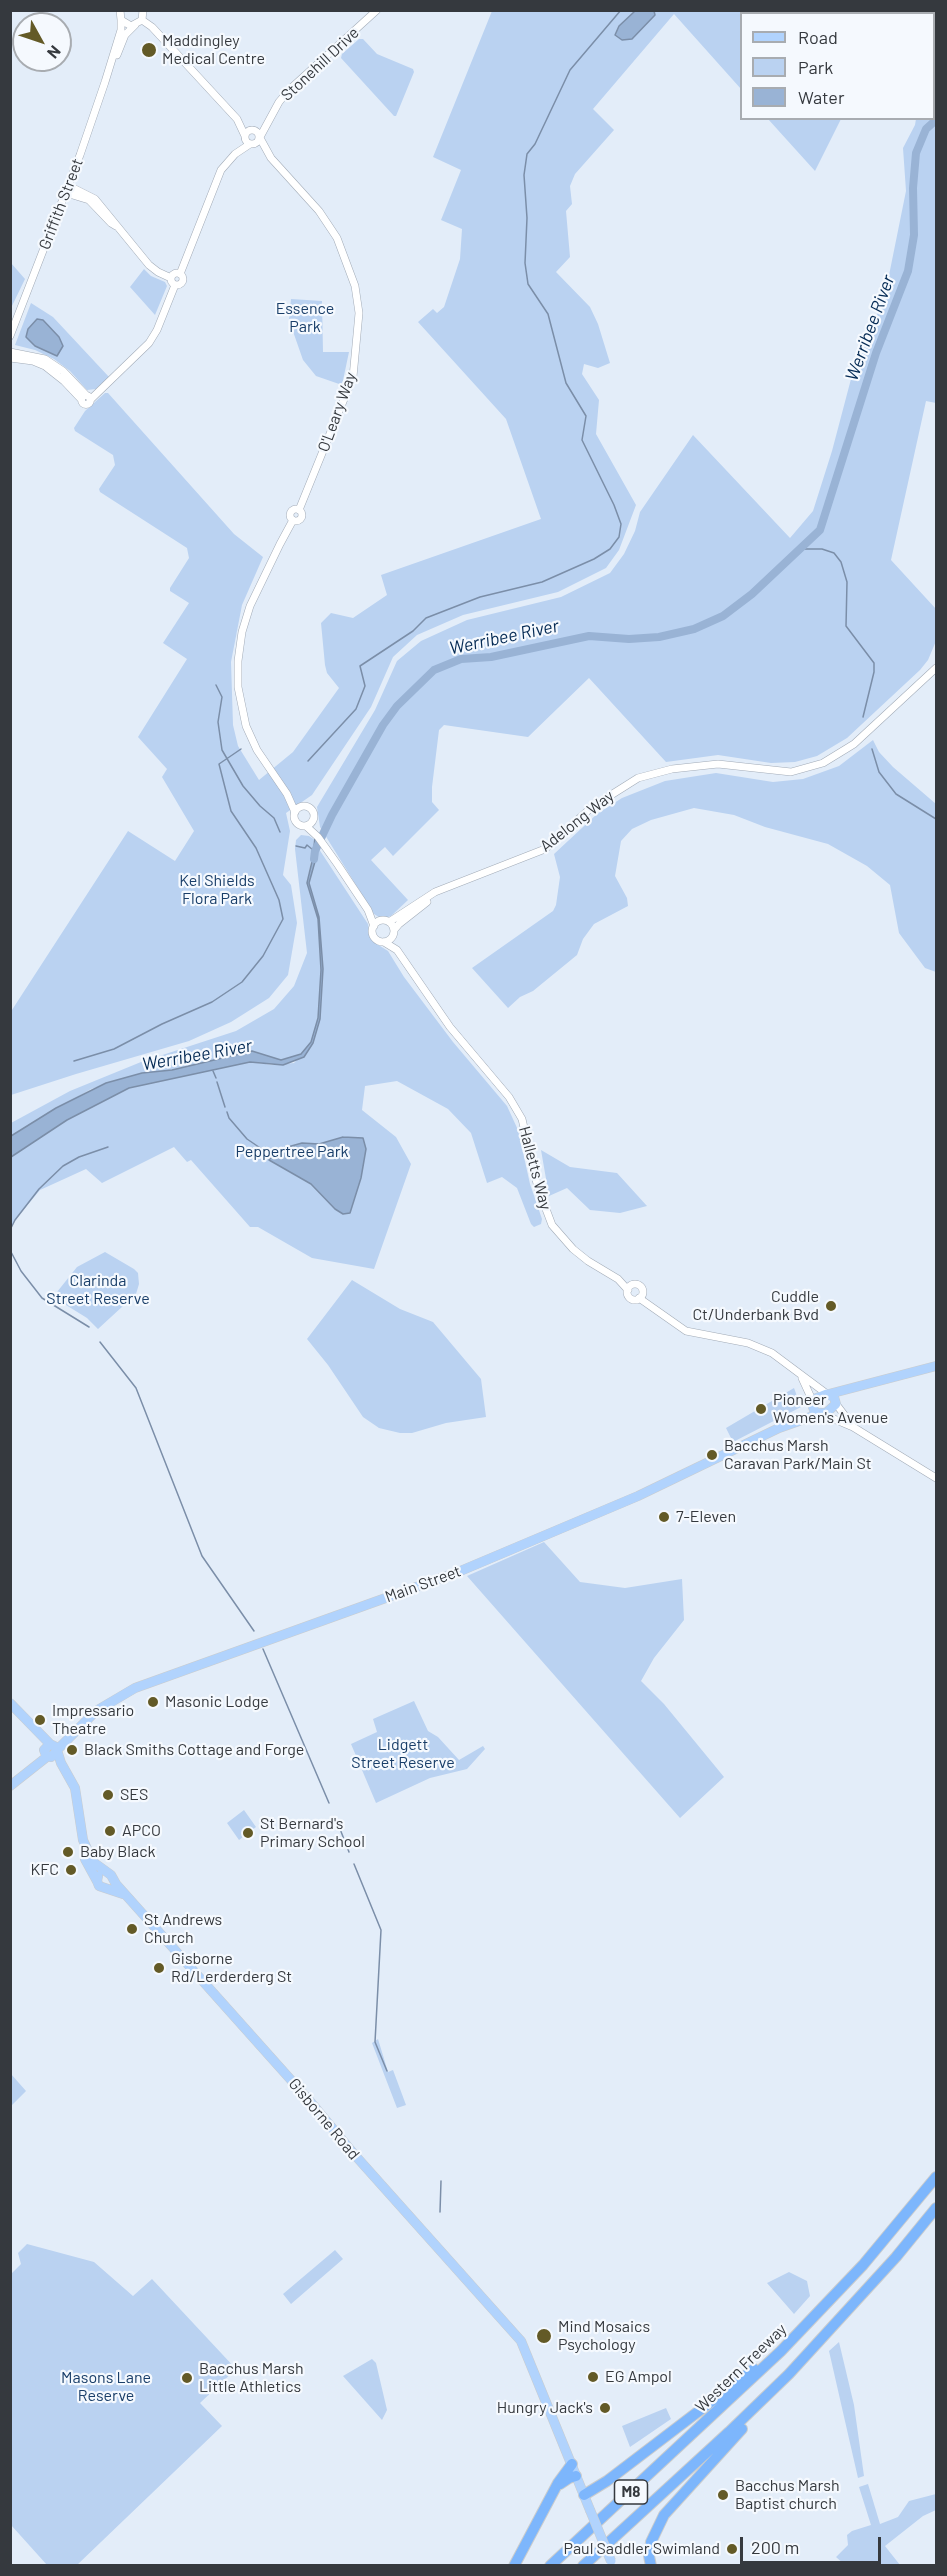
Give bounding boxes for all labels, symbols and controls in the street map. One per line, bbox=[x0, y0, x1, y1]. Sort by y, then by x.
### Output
north arrow bbox=[12, 12, 72, 72]
legend bbox=[740, 12, 935, 120]
street label: Stonehill Drive bbox=[277, 23, 363, 105]
text: Road bbox=[798, 26, 838, 48]
place label: Maddingley Medical Centre bbox=[162, 31, 265, 69]
marker: Maddingley Medical Centre bbox=[140, 41, 158, 59]
text: N bbox=[44, 42, 65, 63]
text: Park bbox=[798, 56, 833, 78]
text: Water bbox=[798, 86, 845, 108]
street label: Griffith Street bbox=[35, 156, 87, 252]
water label: Werribee River bbox=[841, 272, 899, 384]
park label: Essence Park bbox=[276, 299, 334, 337]
street label: O'Leary Way bbox=[314, 370, 360, 454]
water label: Werribee River bbox=[447, 615, 561, 659]
street label: Adelong Way bbox=[536, 786, 618, 856]
park label: Kel Shields Flora Park bbox=[179, 871, 255, 909]
water label: Werribee River bbox=[140, 1035, 254, 1075]
street label: Halletts Way bbox=[515, 1124, 555, 1212]
park label: Peppertree Park bbox=[235, 1142, 349, 1162]
park label: Clarinda Street Reserve bbox=[46, 1271, 150, 1309]
place label: Cuddle Ct/Underbank Bvd bbox=[692, 1287, 819, 1325]
marker: Cuddle Ct/Underbank Bvd bbox=[824, 1299, 838, 1313]
place label: Pioneer Women's Avenue bbox=[773, 1390, 888, 1428]
marker: Pioneer Women's Avenue bbox=[754, 1402, 768, 1416]
place label: Bacchus Marsh Caravan Park/Main St bbox=[724, 1436, 872, 1474]
marker: Bacchus Marsh Caravan Park/Main St bbox=[705, 1448, 719, 1462]
place label: 7-Eleven bbox=[676, 1507, 736, 1527]
marker: 7-Eleven bbox=[657, 1510, 671, 1524]
street label: Main Street bbox=[383, 1561, 463, 1607]
place label: Masonic Lodge bbox=[165, 1692, 269, 1712]
marker: Masonic Lodge bbox=[146, 1695, 160, 1709]
place label: Impressario Theatre bbox=[52, 1701, 134, 1739]
marker: Impressario Theatre bbox=[33, 1713, 47, 1727]
park label: Lidgett Street Reserve bbox=[351, 1735, 455, 1773]
place label: Black Smiths Cottage and Forge bbox=[84, 1740, 304, 1760]
marker: Black Smiths Cottage and Forge bbox=[65, 1743, 79, 1757]
place label: SES bbox=[120, 1785, 148, 1805]
marker: SES bbox=[101, 1788, 115, 1802]
place label: St Bernard's Primary School bbox=[260, 1814, 365, 1852]
place label: APCO bbox=[122, 1821, 161, 1841]
marker: APCO bbox=[103, 1824, 117, 1838]
marker: St Bernard's Primary School bbox=[241, 1826, 255, 1840]
place label: Baby Black bbox=[80, 1842, 156, 1862]
marker: Baby Black bbox=[61, 1845, 75, 1859]
place label: KFC bbox=[30, 1860, 59, 1880]
marker: KFC bbox=[64, 1863, 78, 1877]
place label: St Andrews Church bbox=[144, 1910, 222, 1948]
marker: St Andrews Church bbox=[125, 1922, 139, 1936]
place label: Gisborne Rd/Lerderderg St bbox=[171, 1949, 292, 1987]
marker: Gisborne Rd/Lerderderg St bbox=[152, 1961, 166, 1975]
street label: Gisborne Road bbox=[284, 2074, 364, 2164]
place label: Mind Mosaics Psychology bbox=[558, 2317, 650, 2355]
street label: Western Freeway bbox=[691, 2320, 791, 2416]
marker: Mind Mosaics Psychology bbox=[535, 2327, 553, 2345]
place label: Bacchus Marsh Little Athletics bbox=[199, 2359, 304, 2397]
place label: EG Ampol bbox=[605, 2367, 672, 2387]
park label: Masons Lane Reserve bbox=[61, 2368, 151, 2406]
marker: EG Ampol bbox=[586, 2370, 600, 2384]
marker: Bacchus Marsh Little Athletics bbox=[180, 2371, 194, 2385]
place label: Hungry Jack's bbox=[497, 2398, 593, 2418]
marker: Hungry Jack's bbox=[598, 2401, 612, 2415]
place label: Bacchus Marsh Baptist church bbox=[735, 2476, 840, 2514]
road number: M8 bbox=[614, 2480, 648, 2504]
marker: Bacchus Marsh Baptist church bbox=[716, 2488, 730, 2502]
scale bar bbox=[743, 2525, 884, 2563]
text: 200 m bbox=[751, 2536, 799, 2558]
place label: Paul Saddler Swimland bbox=[563, 2539, 720, 2559]
marker: Paul Saddler Swimland bbox=[725, 2542, 739, 2556]

